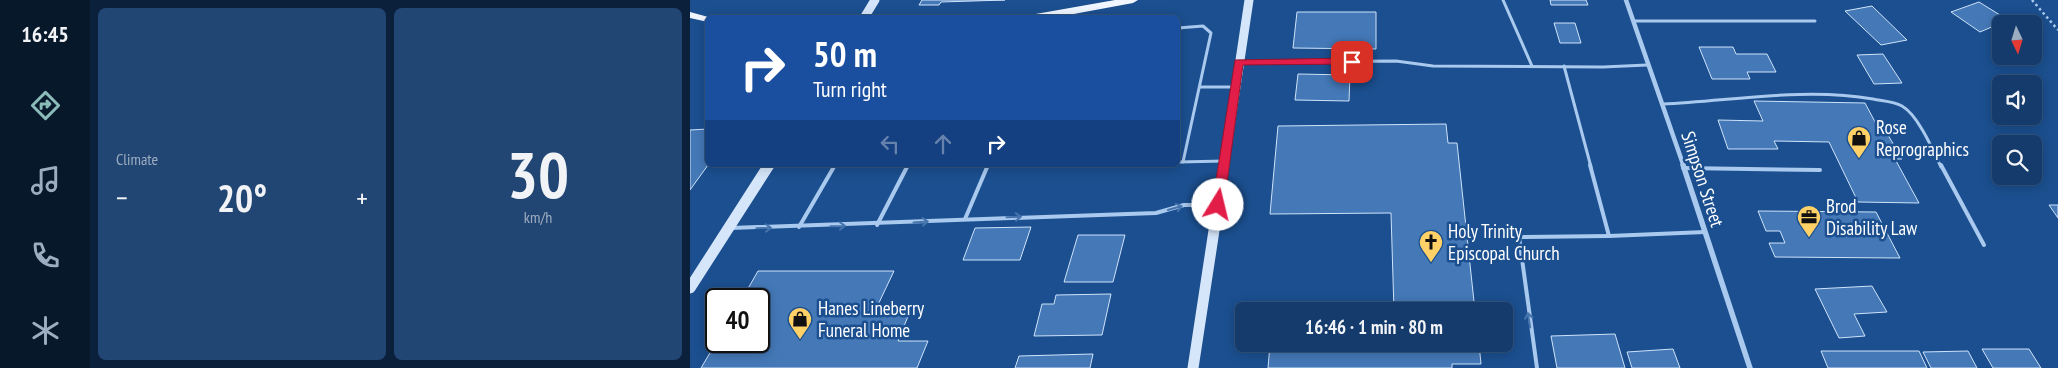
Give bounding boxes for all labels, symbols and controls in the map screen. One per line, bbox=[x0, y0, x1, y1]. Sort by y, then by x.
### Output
north arrow bbox=[1992, 15, 2042, 65]
map controls bbox=[1992, 15, 2042, 185]
text: 16:45 bbox=[21, 20, 69, 48]
text: 50 m bbox=[813, 31, 877, 77]
icon: right bbox=[730, 35, 795, 100]
pin bbox=[1331, 41, 1373, 83]
icon: arrive bbox=[1338, 48, 1366, 76]
text: Turn right bbox=[813, 75, 887, 103]
button: sound bbox=[1992, 75, 2042, 125]
icon: directions bbox=[28, 88, 63, 123]
place label: Rose Reprographics bbox=[1876, 115, 1969, 161]
shop icon: Rose Reprographics bbox=[1846, 125, 1872, 159]
street label: Simpson Street bbox=[1676, 128, 1730, 231]
icon: left bbox=[876, 130, 904, 158]
icon: ahead bbox=[929, 130, 957, 158]
icon: right bbox=[982, 130, 1010, 158]
text: 30 bbox=[507, 132, 569, 216]
button: search bbox=[1992, 135, 2042, 185]
text: Climate bbox=[116, 149, 158, 169]
icon: music bbox=[28, 163, 63, 198]
text: 20° bbox=[217, 173, 267, 222]
position arrow bbox=[1191, 178, 1243, 230]
text: − bbox=[116, 179, 128, 216]
text: + bbox=[356, 179, 368, 216]
place label: Brod Disability Law bbox=[1826, 194, 1918, 240]
one-way arrow bbox=[1167, 202, 1183, 212]
office icon: Brod Disability Law bbox=[1796, 204, 1822, 238]
text: km/h bbox=[524, 207, 552, 227]
one-way arrow bbox=[1005, 213, 1021, 222]
one-way arrow bbox=[913, 217, 929, 226]
place label: Holy Trinity Episcopal Church bbox=[1448, 219, 1560, 265]
one-way arrow bbox=[830, 221, 846, 231]
one-way arrow bbox=[756, 223, 772, 232]
church icon: Holy Trinity Episcopal Church bbox=[1418, 229, 1444, 263]
icon: phone bbox=[28, 238, 63, 273]
speed limit sign: 40 bbox=[705, 288, 770, 353]
place label: Hanes Lineberry Funeral Home bbox=[818, 296, 925, 342]
shop icon: Hanes Lineberry Funeral Home bbox=[787, 306, 813, 340]
one-way arrow bbox=[1524, 312, 1534, 328]
icon: climate bbox=[28, 313, 63, 348]
text: 16:46 · 1 min · 80 m bbox=[1305, 315, 1443, 339]

